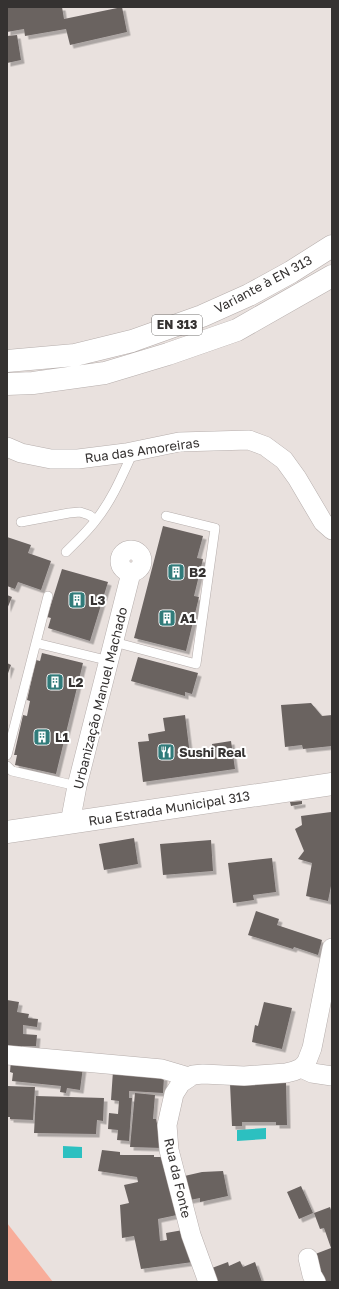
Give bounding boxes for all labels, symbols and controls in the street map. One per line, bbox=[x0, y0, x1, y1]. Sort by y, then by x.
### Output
street label: Variante à EN 313 bbox=[211, 252, 315, 316]
road number: EN 313 bbox=[152, 315, 202, 335]
street label: Rua das Amoreiras bbox=[84, 434, 200, 466]
building icon: B2 bbox=[166, 562, 186, 582]
place label: B2 bbox=[189, 564, 206, 580]
building icon: L3 bbox=[67, 590, 87, 610]
place label: L3 bbox=[90, 592, 105, 608]
street label: Urbanização Manuel Machado bbox=[70, 605, 130, 791]
building icon: A1 bbox=[157, 608, 177, 628]
place label: A1 bbox=[180, 610, 196, 626]
building icon: L2 bbox=[45, 672, 65, 692]
place label: L2 bbox=[68, 674, 83, 690]
building icon: L1 bbox=[32, 727, 52, 747]
place label: L1 bbox=[55, 729, 69, 745]
restaurant icon: Sushi Real bbox=[156, 742, 176, 762]
place label: Sushi Real bbox=[179, 744, 246, 760]
street label: Rua Estrada Municipal 313 bbox=[87, 787, 251, 829]
street label: Rua da Fonte bbox=[161, 1136, 195, 1220]

